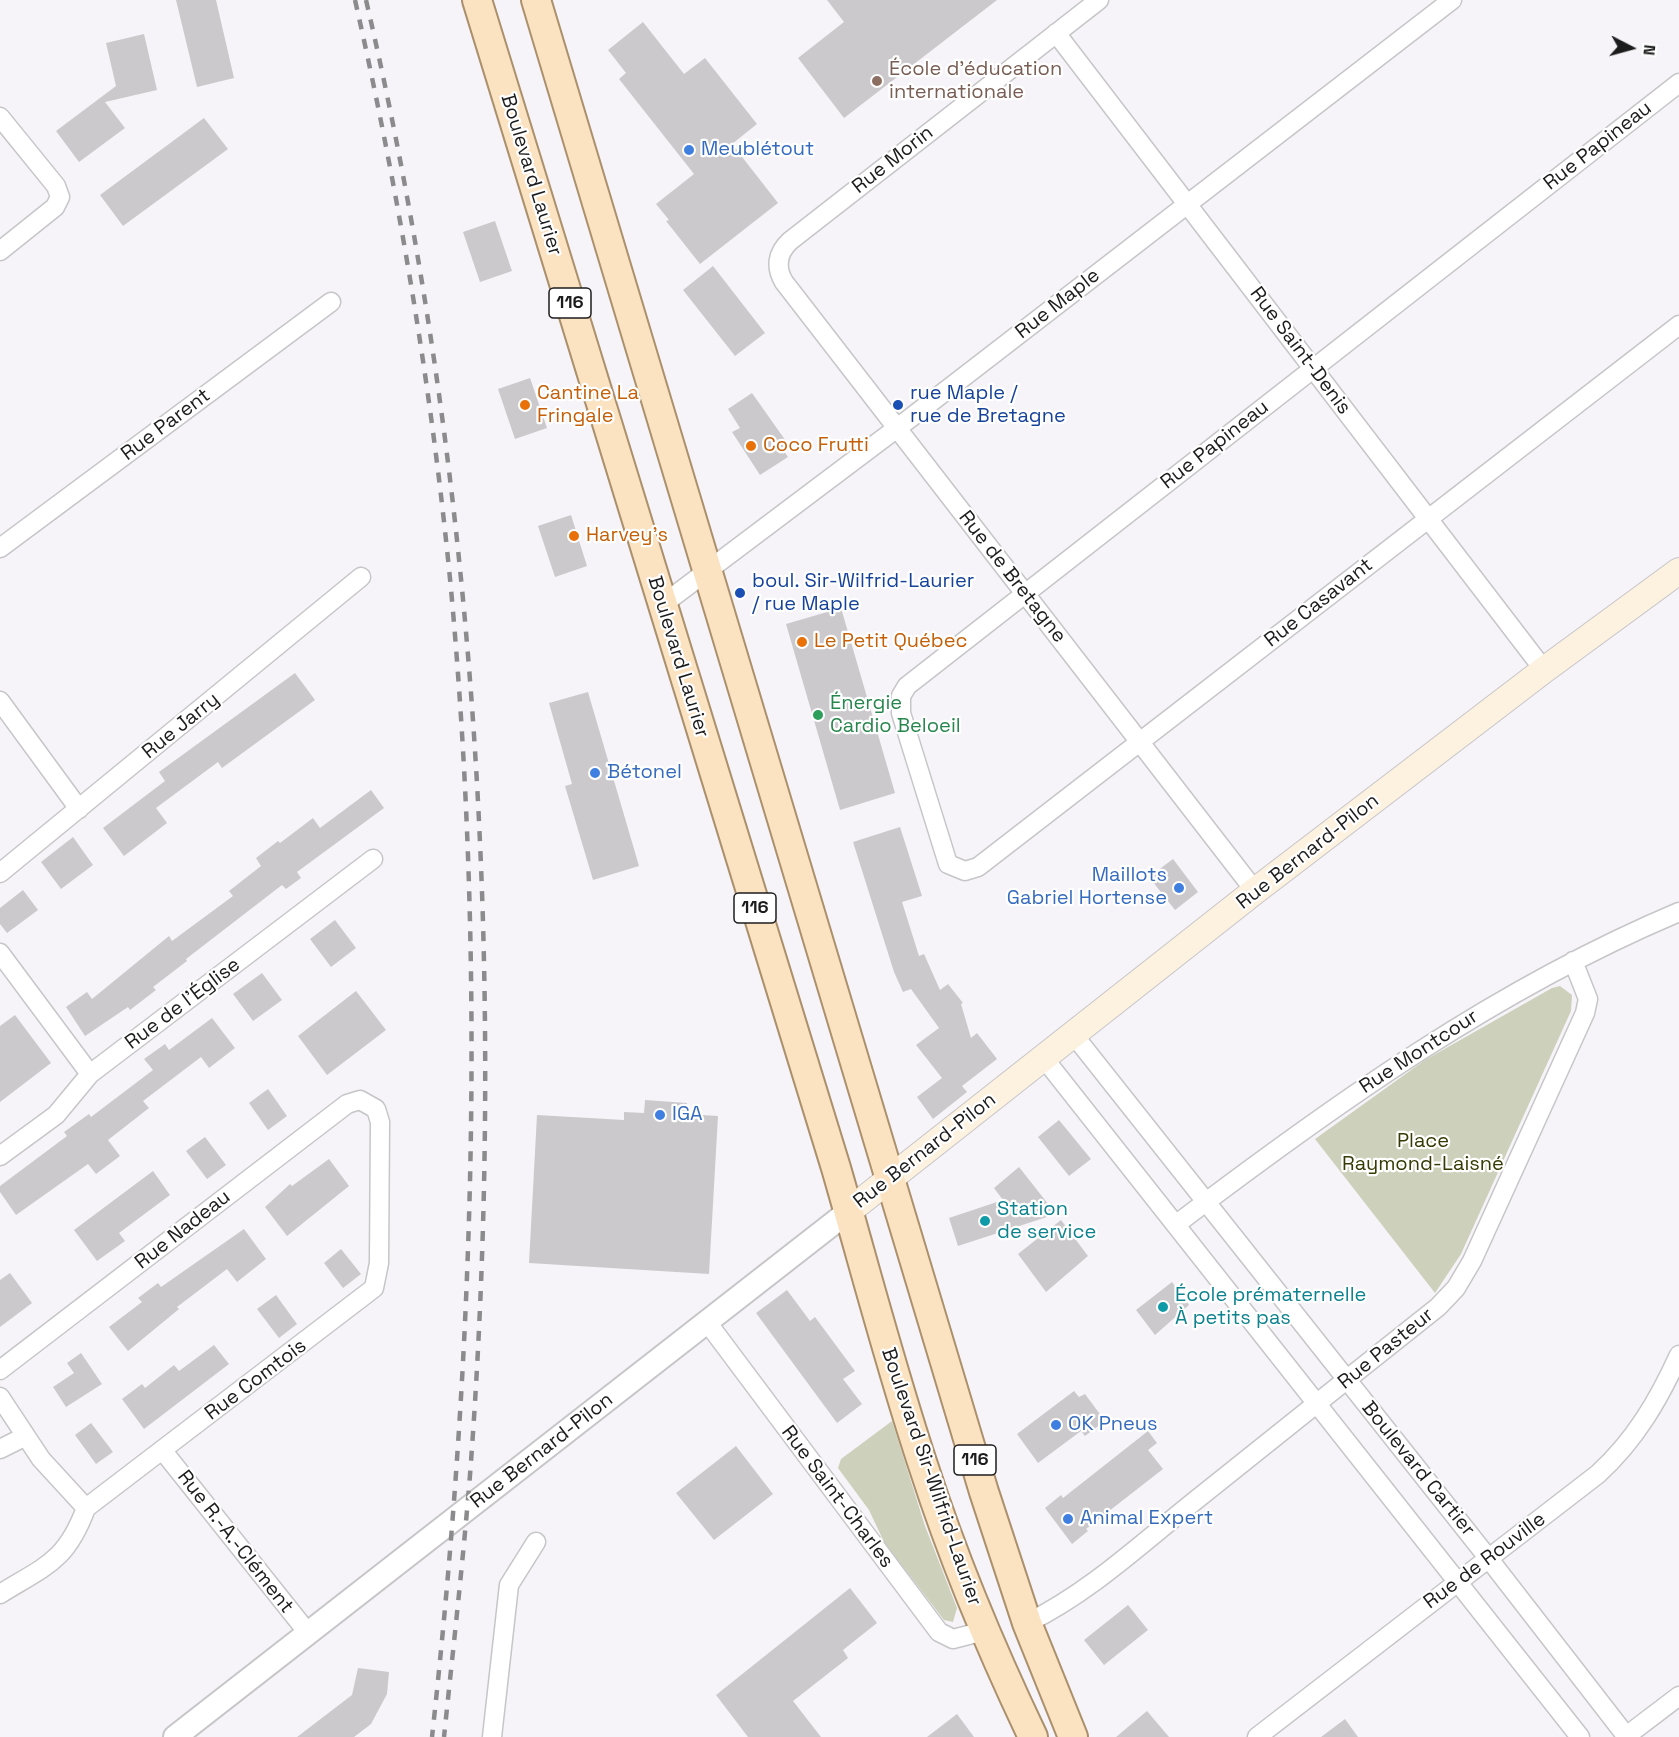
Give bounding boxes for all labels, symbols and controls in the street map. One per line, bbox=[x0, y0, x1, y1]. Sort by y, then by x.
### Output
north arrow bbox=[1601, 18, 1661, 78]
text: N bbox=[1638, 43, 1660, 56]
place label: École d’éducation internationale bbox=[889, 58, 1062, 105]
marker: École d’éducation internationale bbox=[870, 74, 884, 88]
street label: Boulevard Laurier bbox=[495, 91, 567, 259]
street label: Rue Papineau bbox=[1539, 96, 1657, 196]
street label: Rue Morin bbox=[848, 121, 938, 199]
place label: Meublétout bbox=[701, 138, 814, 162]
marker: Meublétout bbox=[682, 143, 696, 157]
street label: Rue Maple bbox=[1011, 264, 1105, 344]
street label: Rue Saint-Denis bbox=[1244, 283, 1356, 419]
road number: 116 bbox=[549, 288, 591, 318]
place label: Cantine La Fringale bbox=[537, 382, 639, 429]
place label: rue Maple / rue de Bretagne bbox=[910, 382, 1066, 429]
street label: Rue Parent bbox=[117, 384, 215, 466]
street label: Rue Papineau bbox=[1156, 395, 1274, 495]
marker: Cantine La Fringale bbox=[518, 398, 532, 412]
marker: rue Maple / rue de Bretagne bbox=[891, 398, 905, 412]
place label: Coco Frutti bbox=[763, 434, 869, 458]
marker: Coco Frutti bbox=[744, 439, 758, 453]
street label: Rue de Bretagne bbox=[953, 506, 1071, 648]
place label: Harvey's bbox=[586, 524, 668, 548]
marker: Harvey's bbox=[567, 529, 581, 543]
street label: Rue Casavant bbox=[1260, 553, 1378, 653]
place label: boul. Sir-Wilfrid-Laurier / rue Maple bbox=[752, 570, 974, 617]
street label: Boulevard Laurier bbox=[642, 573, 714, 741]
marker: boul. Sir-Wilfrid-Laurier / rue Maple bbox=[733, 586, 747, 600]
place label: Le Petit Québec bbox=[814, 630, 968, 654]
marker: Le Petit Québec bbox=[795, 635, 809, 649]
street label: Rue Jarry bbox=[138, 688, 224, 764]
place label: Énergie Cardio Beloeil bbox=[830, 692, 961, 739]
marker: Énergie Cardio Beloeil bbox=[811, 708, 825, 722]
place label: Bétonel bbox=[607, 761, 682, 785]
marker: Bétonel bbox=[588, 766, 602, 780]
street label: Rue Bernard-Pilon bbox=[1232, 789, 1384, 915]
place label: Maillots Gabriel Hortense bbox=[1007, 864, 1167, 911]
marker: Maillots Gabriel Hortense bbox=[1172, 881, 1186, 895]
road number: 116 bbox=[734, 893, 776, 923]
street label: Rue de l'Église bbox=[121, 953, 245, 1055]
street label: Rue Montcour bbox=[1355, 1005, 1483, 1099]
street label: Rue Bernard-Pilon bbox=[849, 1088, 1001, 1214]
place label: IGA bbox=[672, 1103, 703, 1127]
marker: IGA bbox=[653, 1108, 667, 1122]
park label: Place Raymond-Laisné bbox=[1342, 1130, 1504, 1177]
street label: Rue Nadeau bbox=[130, 1185, 236, 1275]
place label: Station de service bbox=[997, 1198, 1096, 1245]
marker: Station de service bbox=[978, 1214, 992, 1228]
place label: École prématernelle À petits pas bbox=[1175, 1284, 1366, 1331]
marker: École prématernelle À petits pas bbox=[1156, 1300, 1170, 1314]
street label: Rue Pasteur bbox=[1333, 1303, 1439, 1395]
street label: Rue Comtois bbox=[201, 1334, 311, 1426]
street label: Boulevard Sir-Wilfrid-Laurier bbox=[876, 1345, 986, 1609]
street label: Rue Bernard-Pilon bbox=[466, 1388, 618, 1514]
street label: Boulevard Cartier bbox=[1356, 1397, 1480, 1541]
place label: OK Pneus bbox=[1068, 1413, 1158, 1437]
marker: OK Pneus bbox=[1049, 1418, 1063, 1432]
street label: Rue Saint-Charles bbox=[776, 1421, 898, 1573]
road number: 116 bbox=[954, 1445, 996, 1475]
street label: Rue R.-A.-Clément bbox=[172, 1466, 298, 1618]
place label: Animal Expert bbox=[1080, 1507, 1213, 1531]
street label: Rue de Rouville bbox=[1419, 1507, 1551, 1615]
marker: Animal Expert bbox=[1061, 1512, 1075, 1526]

